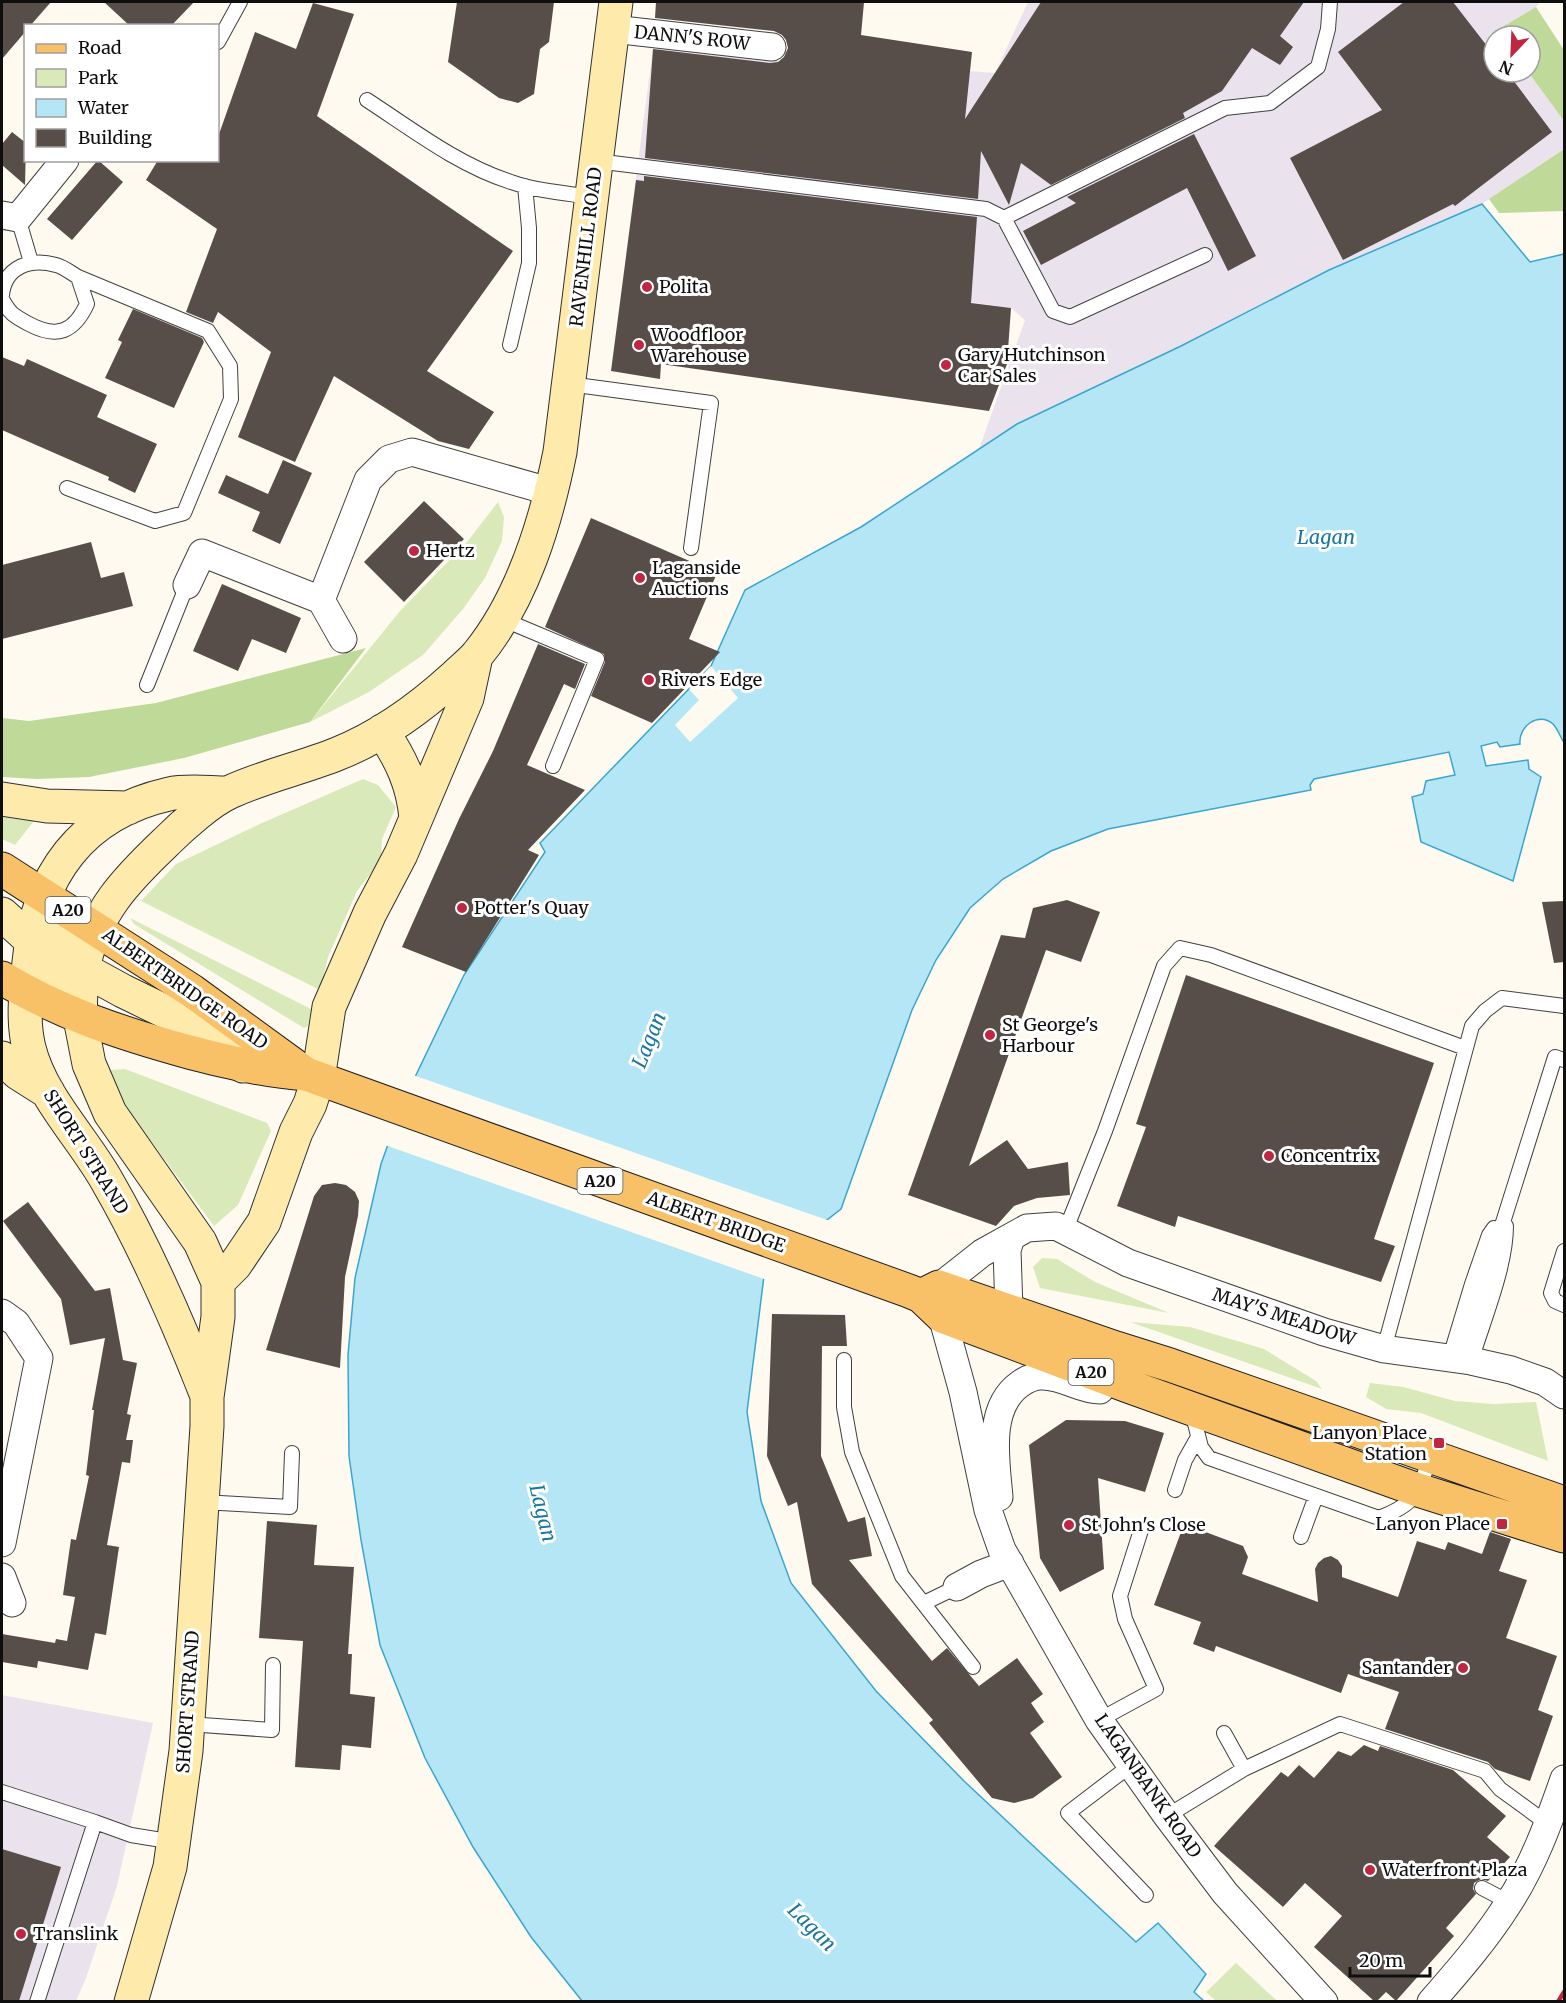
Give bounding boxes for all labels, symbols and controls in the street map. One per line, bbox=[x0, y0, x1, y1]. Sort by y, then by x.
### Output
street label: DANN'S ROW bbox=[633, 20, 752, 55]
legend bbox=[24, 24, 219, 162]
north arrow bbox=[1482, 24, 1542, 84]
text: Road bbox=[78, 36, 122, 59]
text: N bbox=[1496, 56, 1516, 79]
text: Park bbox=[78, 66, 119, 89]
text: Water bbox=[77, 96, 129, 119]
text: Building bbox=[78, 126, 152, 149]
street label: RAVENHILL ROAD bbox=[564, 166, 607, 328]
place label: Polita bbox=[659, 275, 709, 298]
marker: Polita bbox=[640, 280, 654, 294]
place label: Woodfloor Warehouse bbox=[650, 323, 747, 367]
marker: Woodfloor Warehouse bbox=[632, 338, 646, 352]
place label: Gary Hutchinson Car Sales bbox=[958, 343, 1105, 387]
marker: Gary Hutchinson Car Sales bbox=[939, 358, 953, 372]
water label: Lagan bbox=[1297, 524, 1355, 549]
place label: Hertz bbox=[426, 539, 475, 562]
marker: Hertz bbox=[407, 544, 421, 558]
place label: Laganside Auctions bbox=[651, 556, 741, 600]
marker: Laganside Auctions bbox=[633, 571, 647, 585]
place label: Rivers Edge bbox=[661, 668, 762, 691]
marker: Rivers Edge bbox=[642, 673, 656, 687]
place label: Potter's Quay bbox=[474, 896, 589, 919]
road number: A20 bbox=[46, 897, 90, 923]
marker: Potter's Quay bbox=[455, 901, 469, 915]
street label: ALBERTBRIDGE ROAD bbox=[97, 922, 272, 1054]
water label: Lagan bbox=[626, 1008, 671, 1071]
place label: St George's Harbour bbox=[1002, 1013, 1098, 1057]
marker: St George's Harbour bbox=[983, 1028, 997, 1042]
street label: SHORT STRAND bbox=[39, 1085, 134, 1218]
place label: Concentrix bbox=[1281, 1144, 1377, 1167]
marker: Concentrix bbox=[1262, 1149, 1276, 1163]
road number: A20 bbox=[578, 1168, 622, 1194]
street label: ALBERT BRIDGE bbox=[643, 1185, 789, 1257]
street label: MAY'S MEADOW bbox=[1210, 1283, 1360, 1351]
road number: A20 bbox=[1068, 1359, 1114, 1385]
place label: Lanyon Place Station bbox=[1312, 1421, 1427, 1465]
marker: Lanyon Place Station bbox=[1432, 1436, 1446, 1450]
water label: Lagan bbox=[524, 1482, 563, 1544]
place label: Lanyon Place bbox=[1375, 1512, 1490, 1535]
place label: St John's Close bbox=[1081, 1513, 1206, 1536]
marker: Lanyon Place bbox=[1495, 1517, 1509, 1531]
marker: St John's Close bbox=[1062, 1518, 1076, 1532]
street label: SHORT STRAND bbox=[171, 1630, 204, 1774]
place label: Santander bbox=[1362, 1656, 1451, 1679]
marker: Santander bbox=[1456, 1661, 1470, 1675]
street label: LAGANBANK ROAD bbox=[1090, 1709, 1207, 1862]
place label: Waterfront Plaza bbox=[1381, 1858, 1528, 1881]
marker: Waterfront Plaza bbox=[1363, 1863, 1377, 1877]
water label: Lagan bbox=[783, 1897, 842, 1956]
place label: Translink bbox=[33, 1922, 119, 1945]
marker: Translink bbox=[14, 1927, 28, 1941]
scale bar bbox=[1350, 1940, 1430, 1978]
text: 20 m bbox=[1359, 1949, 1403, 1972]

